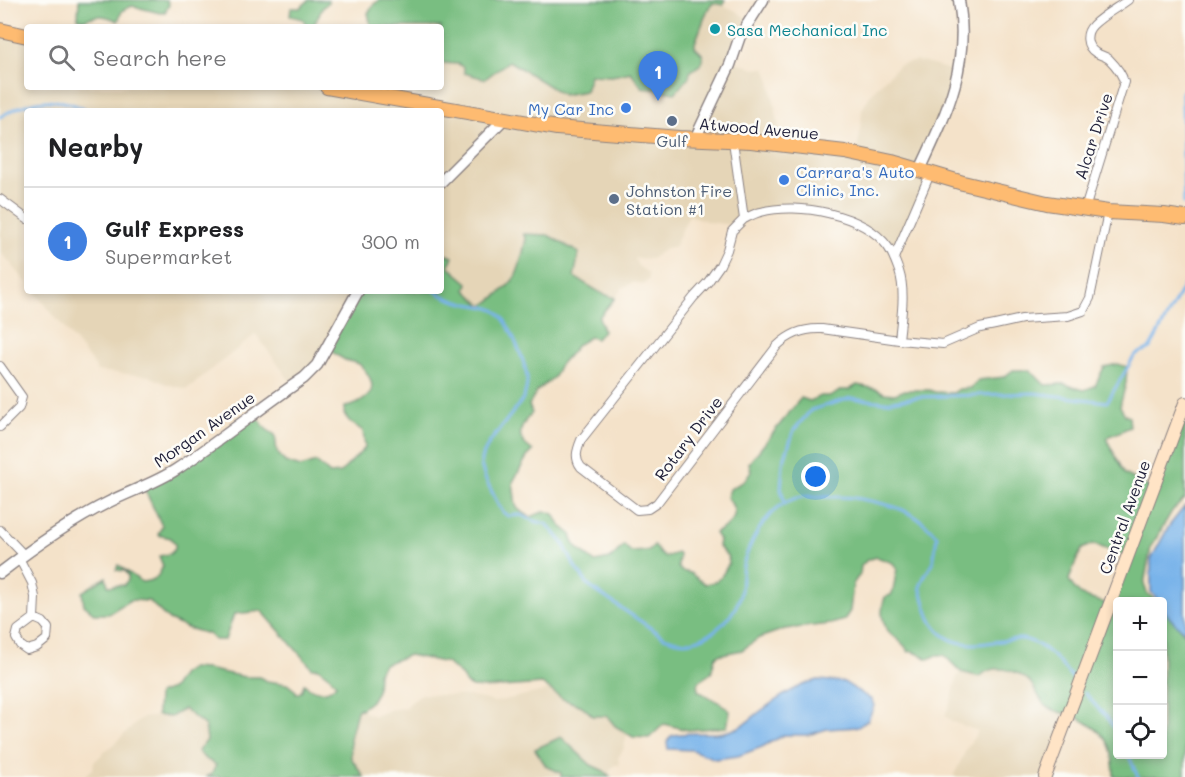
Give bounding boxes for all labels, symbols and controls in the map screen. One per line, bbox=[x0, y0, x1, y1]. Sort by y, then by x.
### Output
place label: Sasa Mechanical Inc bbox=[727, 19, 887, 40]
marker: Sasa Mechanical Inc bbox=[708, 22, 722, 36]
search box bbox=[24, 24, 444, 90]
icon: search bbox=[45, 41, 78, 74]
text: Search here bbox=[93, 43, 227, 72]
pin: 1 bbox=[638, 51, 678, 101]
street label: Alcar Drive bbox=[1069, 90, 1117, 182]
place label: My Car Inc bbox=[528, 98, 614, 119]
marker: My Car Inc bbox=[619, 101, 633, 115]
street label: Atwood Avenue bbox=[698, 112, 820, 144]
marker: Gulf bbox=[665, 114, 679, 128]
text: Nearby bbox=[48, 130, 143, 164]
place label: Gulf bbox=[657, 130, 688, 151]
place label: Carrara's Auto Clinic, Inc. bbox=[796, 161, 914, 200]
marker: Carrara's Auto Clinic, Inc. bbox=[777, 173, 791, 187]
place label: Johnston Fire Station #1 bbox=[626, 180, 732, 219]
marker: Johnston Fire Station #1 bbox=[607, 192, 621, 206]
text: Gulf Express bbox=[105, 214, 244, 243]
text: 1 bbox=[63, 228, 72, 254]
text: 300 m bbox=[361, 228, 420, 254]
text: Supermarket bbox=[105, 243, 232, 269]
street label: Morgan Avenue bbox=[149, 386, 259, 472]
street label: Rotary Drive bbox=[649, 392, 727, 484]
street label: Central Avenue bbox=[1094, 457, 1154, 577]
your location bbox=[801, 462, 830, 491]
map controls bbox=[1113, 597, 1167, 759]
button: + bbox=[1113, 597, 1167, 651]
button: − bbox=[1113, 651, 1167, 705]
button: locate bbox=[1113, 705, 1167, 759]

